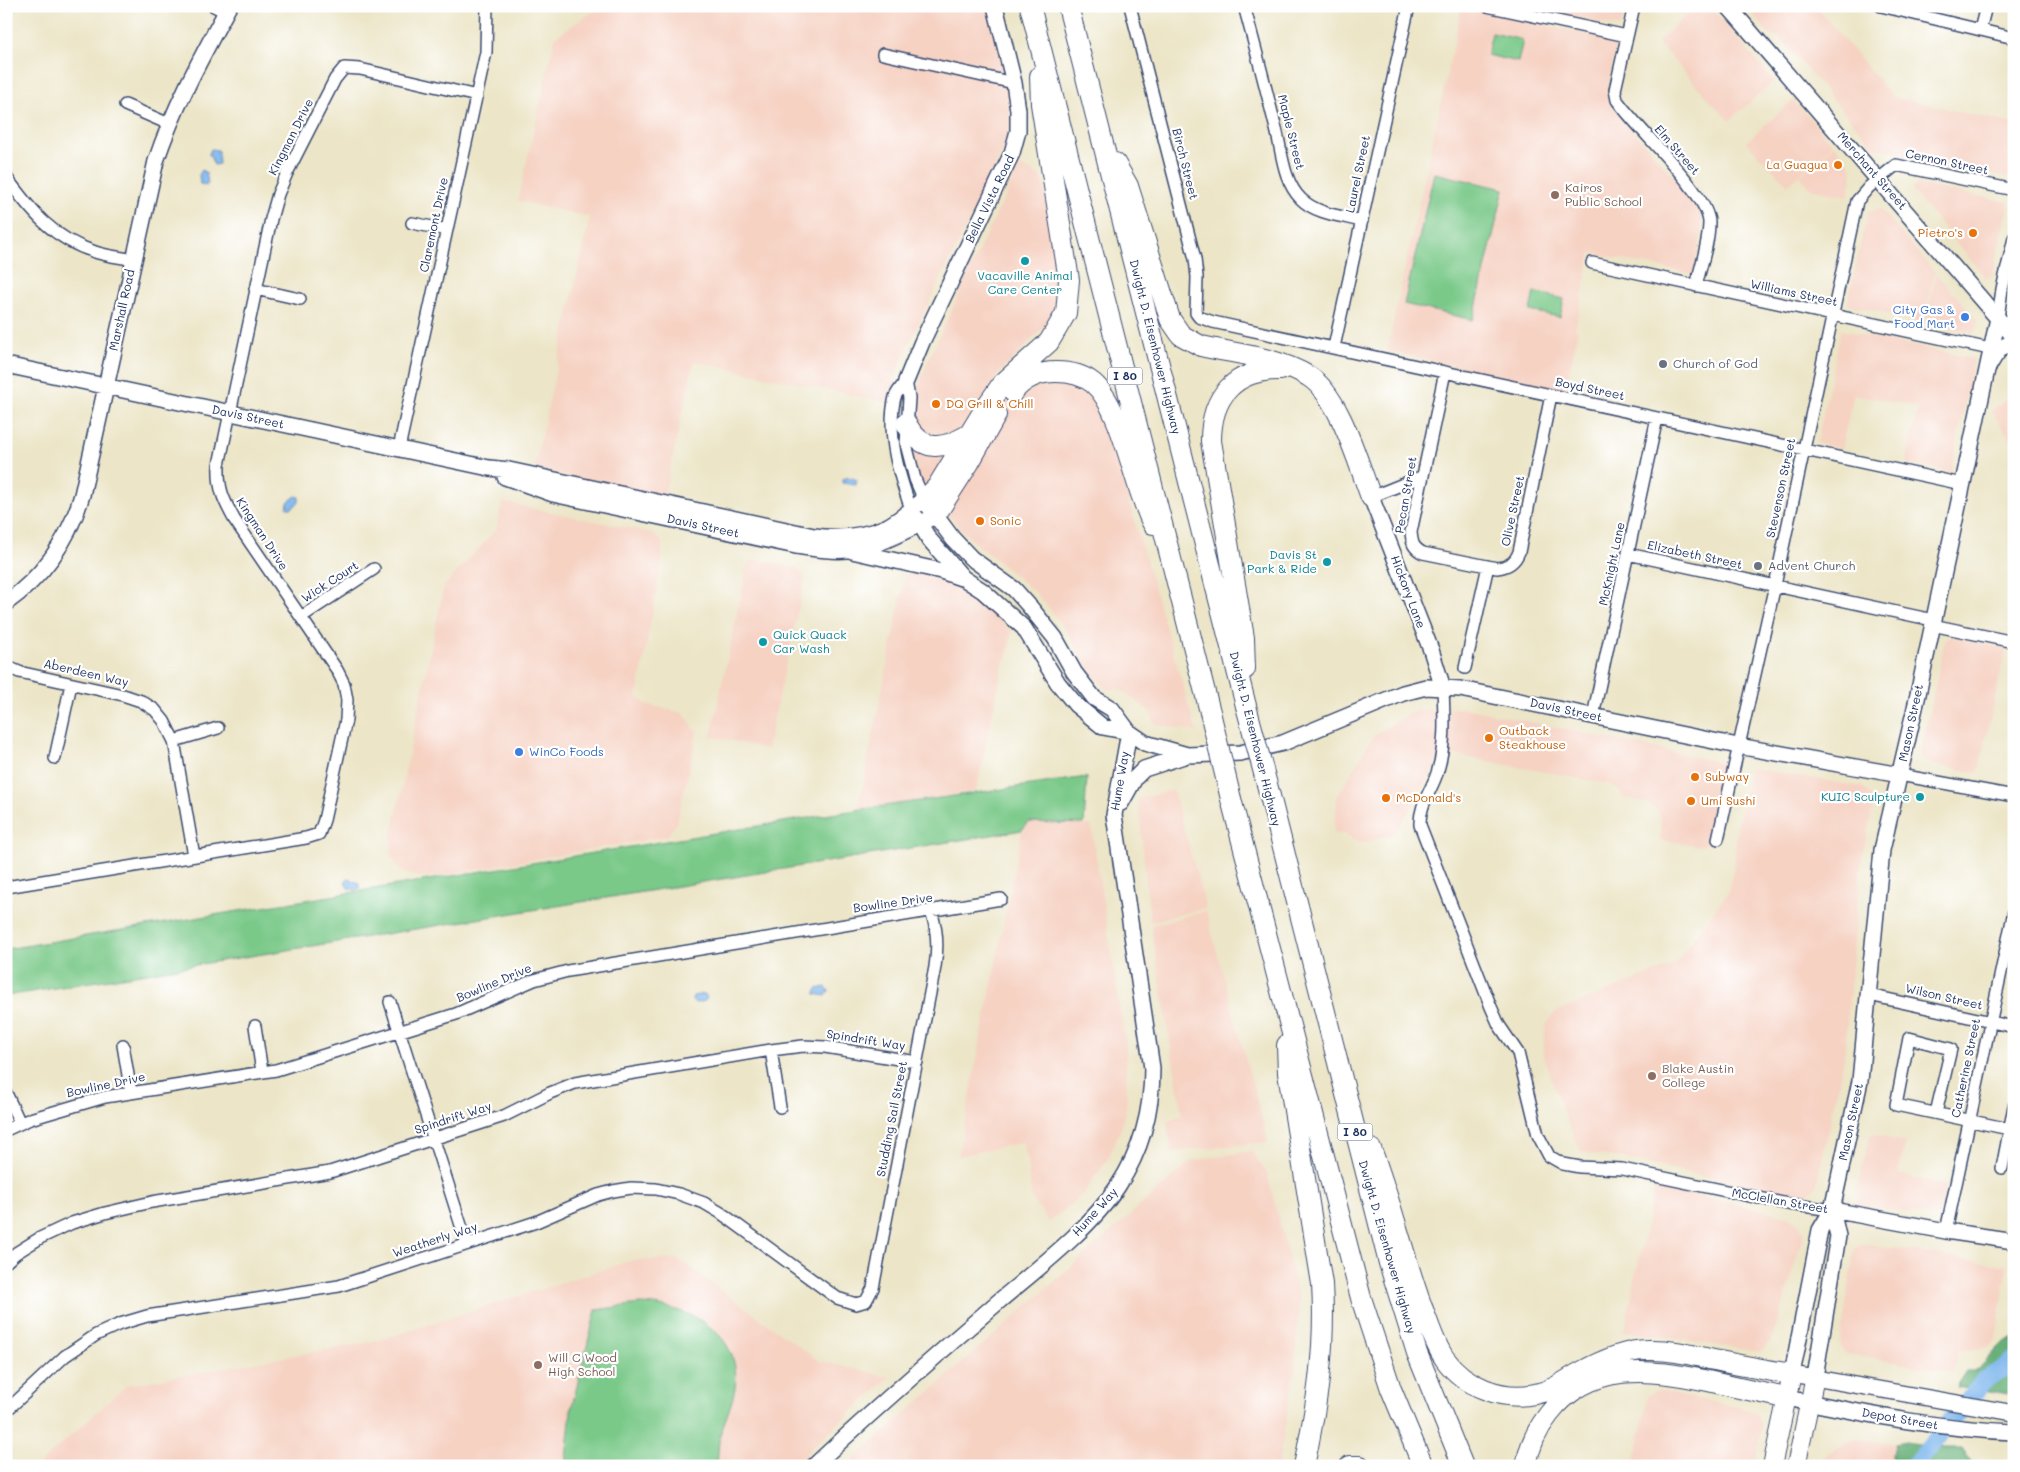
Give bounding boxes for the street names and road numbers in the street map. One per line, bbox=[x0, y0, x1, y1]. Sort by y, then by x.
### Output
street label: Maple Street bbox=[1275, 93, 1309, 171]
street label: Kingman Drive bbox=[264, 96, 316, 178]
street label: Elm Street bbox=[1652, 121, 1704, 178]
street label: Birch Street bbox=[1169, 126, 1203, 201]
street label: Merchant Street bbox=[1834, 128, 1911, 213]
street label: Laurel Street bbox=[1341, 134, 1373, 214]
street label: Cernon Street bbox=[1904, 144, 1990, 178]
street label: Bella Vista Road bbox=[961, 152, 1017, 245]
street label: Claremont Drive bbox=[415, 176, 451, 274]
street label: Dwight D. Eisenhower Highway bbox=[1126, 258, 1185, 436]
street label: Marshall Road bbox=[105, 267, 138, 352]
street label: Williams Street bbox=[1749, 275, 1839, 309]
road number: I 80 bbox=[1108, 368, 1142, 384]
street label: Boyd Street bbox=[1554, 373, 1626, 403]
street label: Davis Street bbox=[211, 401, 286, 431]
street label: Stevenson Street bbox=[1762, 436, 1798, 539]
street label: Pecan Street bbox=[1390, 455, 1420, 535]
street label: Olive Street bbox=[1497, 474, 1527, 548]
street label: Kingman Drive bbox=[233, 494, 292, 573]
street label: Davis Street bbox=[666, 510, 741, 540]
street label: McKnight Lane bbox=[1594, 521, 1628, 607]
street label: Elizabeth Street bbox=[1646, 536, 1744, 572]
street label: Hickory Lane bbox=[1388, 553, 1430, 630]
street label: Wick Court bbox=[298, 557, 361, 606]
street label: Dwight D. Eisenhower Highway bbox=[1226, 650, 1285, 828]
street label: Aberdeen Way bbox=[42, 654, 130, 690]
street label: Mason Street bbox=[1894, 683, 1926, 763]
street label: Davis Street bbox=[1529, 694, 1604, 724]
street label: Hume Way bbox=[1106, 750, 1132, 812]
street label: Bowline Drive bbox=[852, 889, 934, 916]
street label: Bowline Drive bbox=[454, 959, 534, 1005]
street label: Wilson Street bbox=[1904, 979, 1984, 1013]
street label: Catherine Street bbox=[1947, 1017, 1983, 1119]
street label: Spindrift Way bbox=[825, 1025, 907, 1053]
street label: Studding Sail Street bbox=[872, 1059, 910, 1178]
street label: Bowline Drive bbox=[65, 1068, 147, 1100]
street label: Mason Street bbox=[1834, 1082, 1866, 1162]
street label: Spindrift Way bbox=[412, 1097, 493, 1137]
road number: I 80 bbox=[1338, 1124, 1372, 1140]
street label: Dwight D. Eisenhower Highway bbox=[1356, 1158, 1420, 1335]
street label: Hume Way bbox=[1068, 1184, 1120, 1239]
street label: McClellan Street bbox=[1731, 1184, 1830, 1216]
street label: Weatherly Way bbox=[390, 1218, 479, 1260]
street label: Depot Street bbox=[1861, 1403, 1940, 1433]

